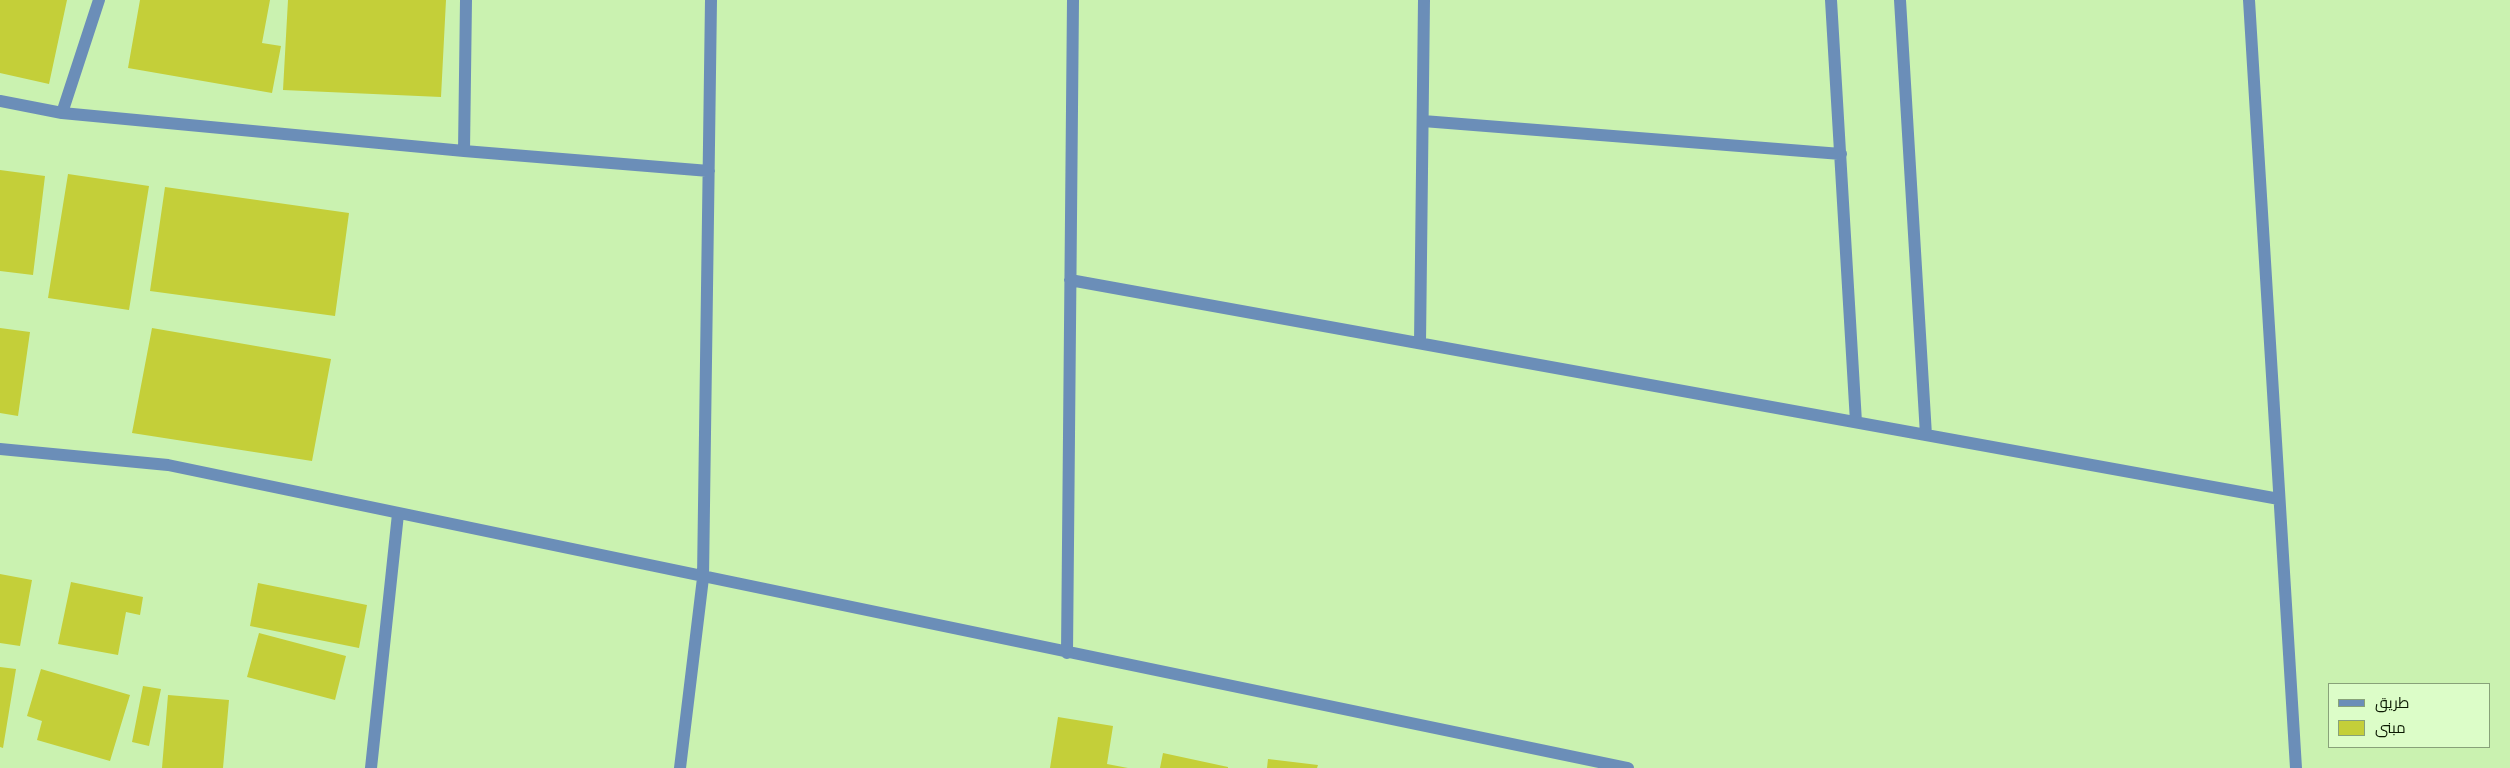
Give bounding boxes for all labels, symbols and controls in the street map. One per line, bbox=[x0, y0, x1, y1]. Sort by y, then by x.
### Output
legend bbox=[2328, 683, 2490, 748]
text: طريق bbox=[2375, 694, 2409, 712]
text: مبنى bbox=[2375, 719, 2406, 737]

